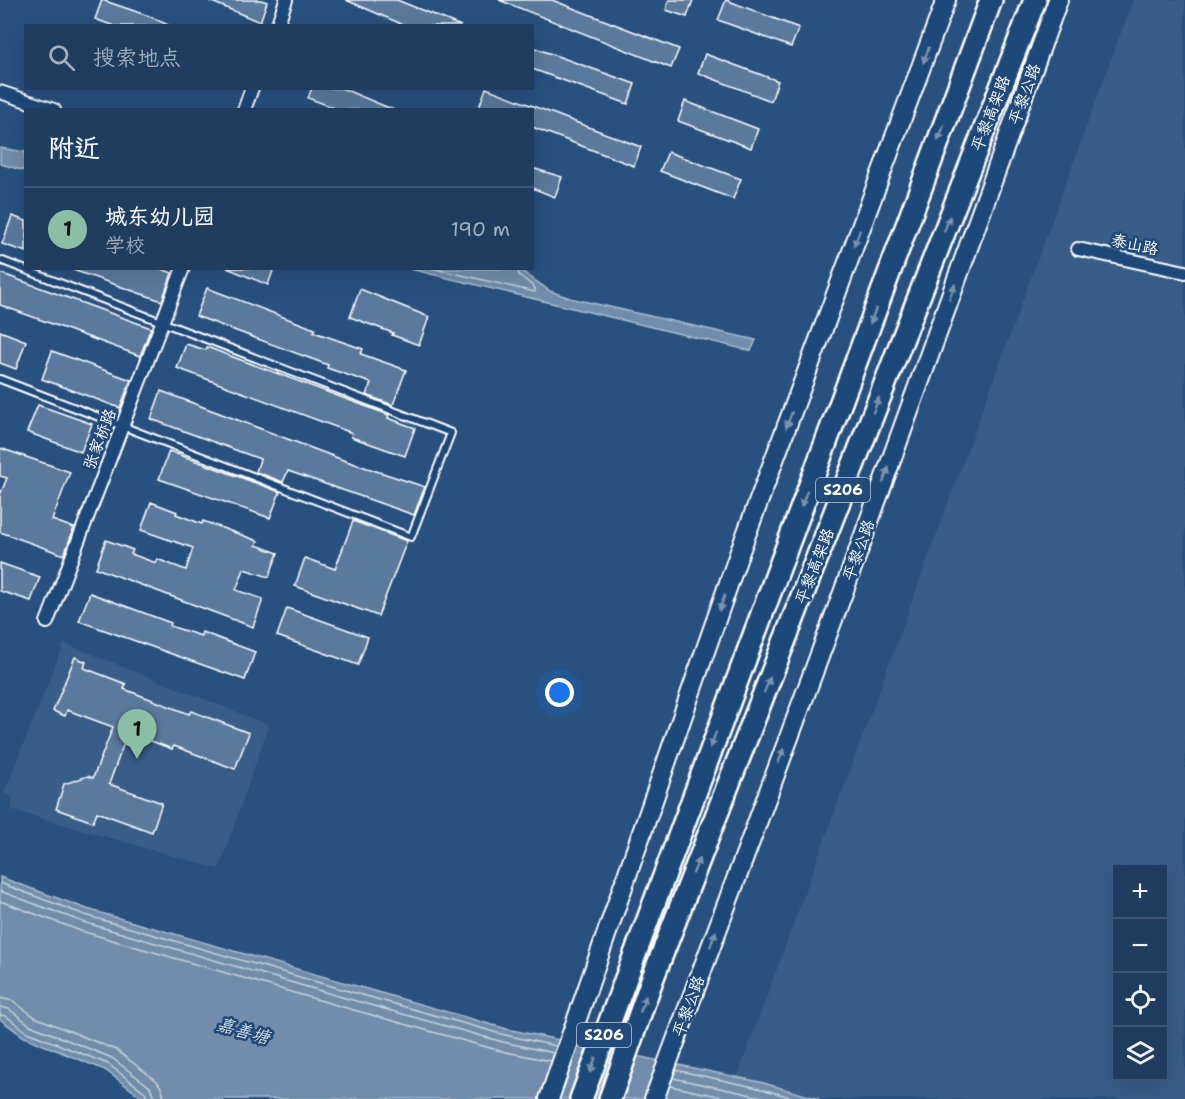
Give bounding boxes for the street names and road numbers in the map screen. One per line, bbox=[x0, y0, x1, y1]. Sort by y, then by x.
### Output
street label: 平黎公路 bbox=[1004, 61, 1045, 128]
street label: 平黎高架路 bbox=[966, 72, 1015, 154]
street label: 泰山路 bbox=[1109, 229, 1161, 260]
street label: 张家桥路 bbox=[78, 406, 121, 473]
road number: S206 bbox=[816, 478, 870, 502]
street label: 平黎公路 bbox=[838, 517, 879, 584]
street label: 平黎高架路 bbox=[790, 525, 839, 607]
street label: 平黎公路 bbox=[668, 973, 709, 1040]
road number: S206 bbox=[577, 1023, 631, 1047]

